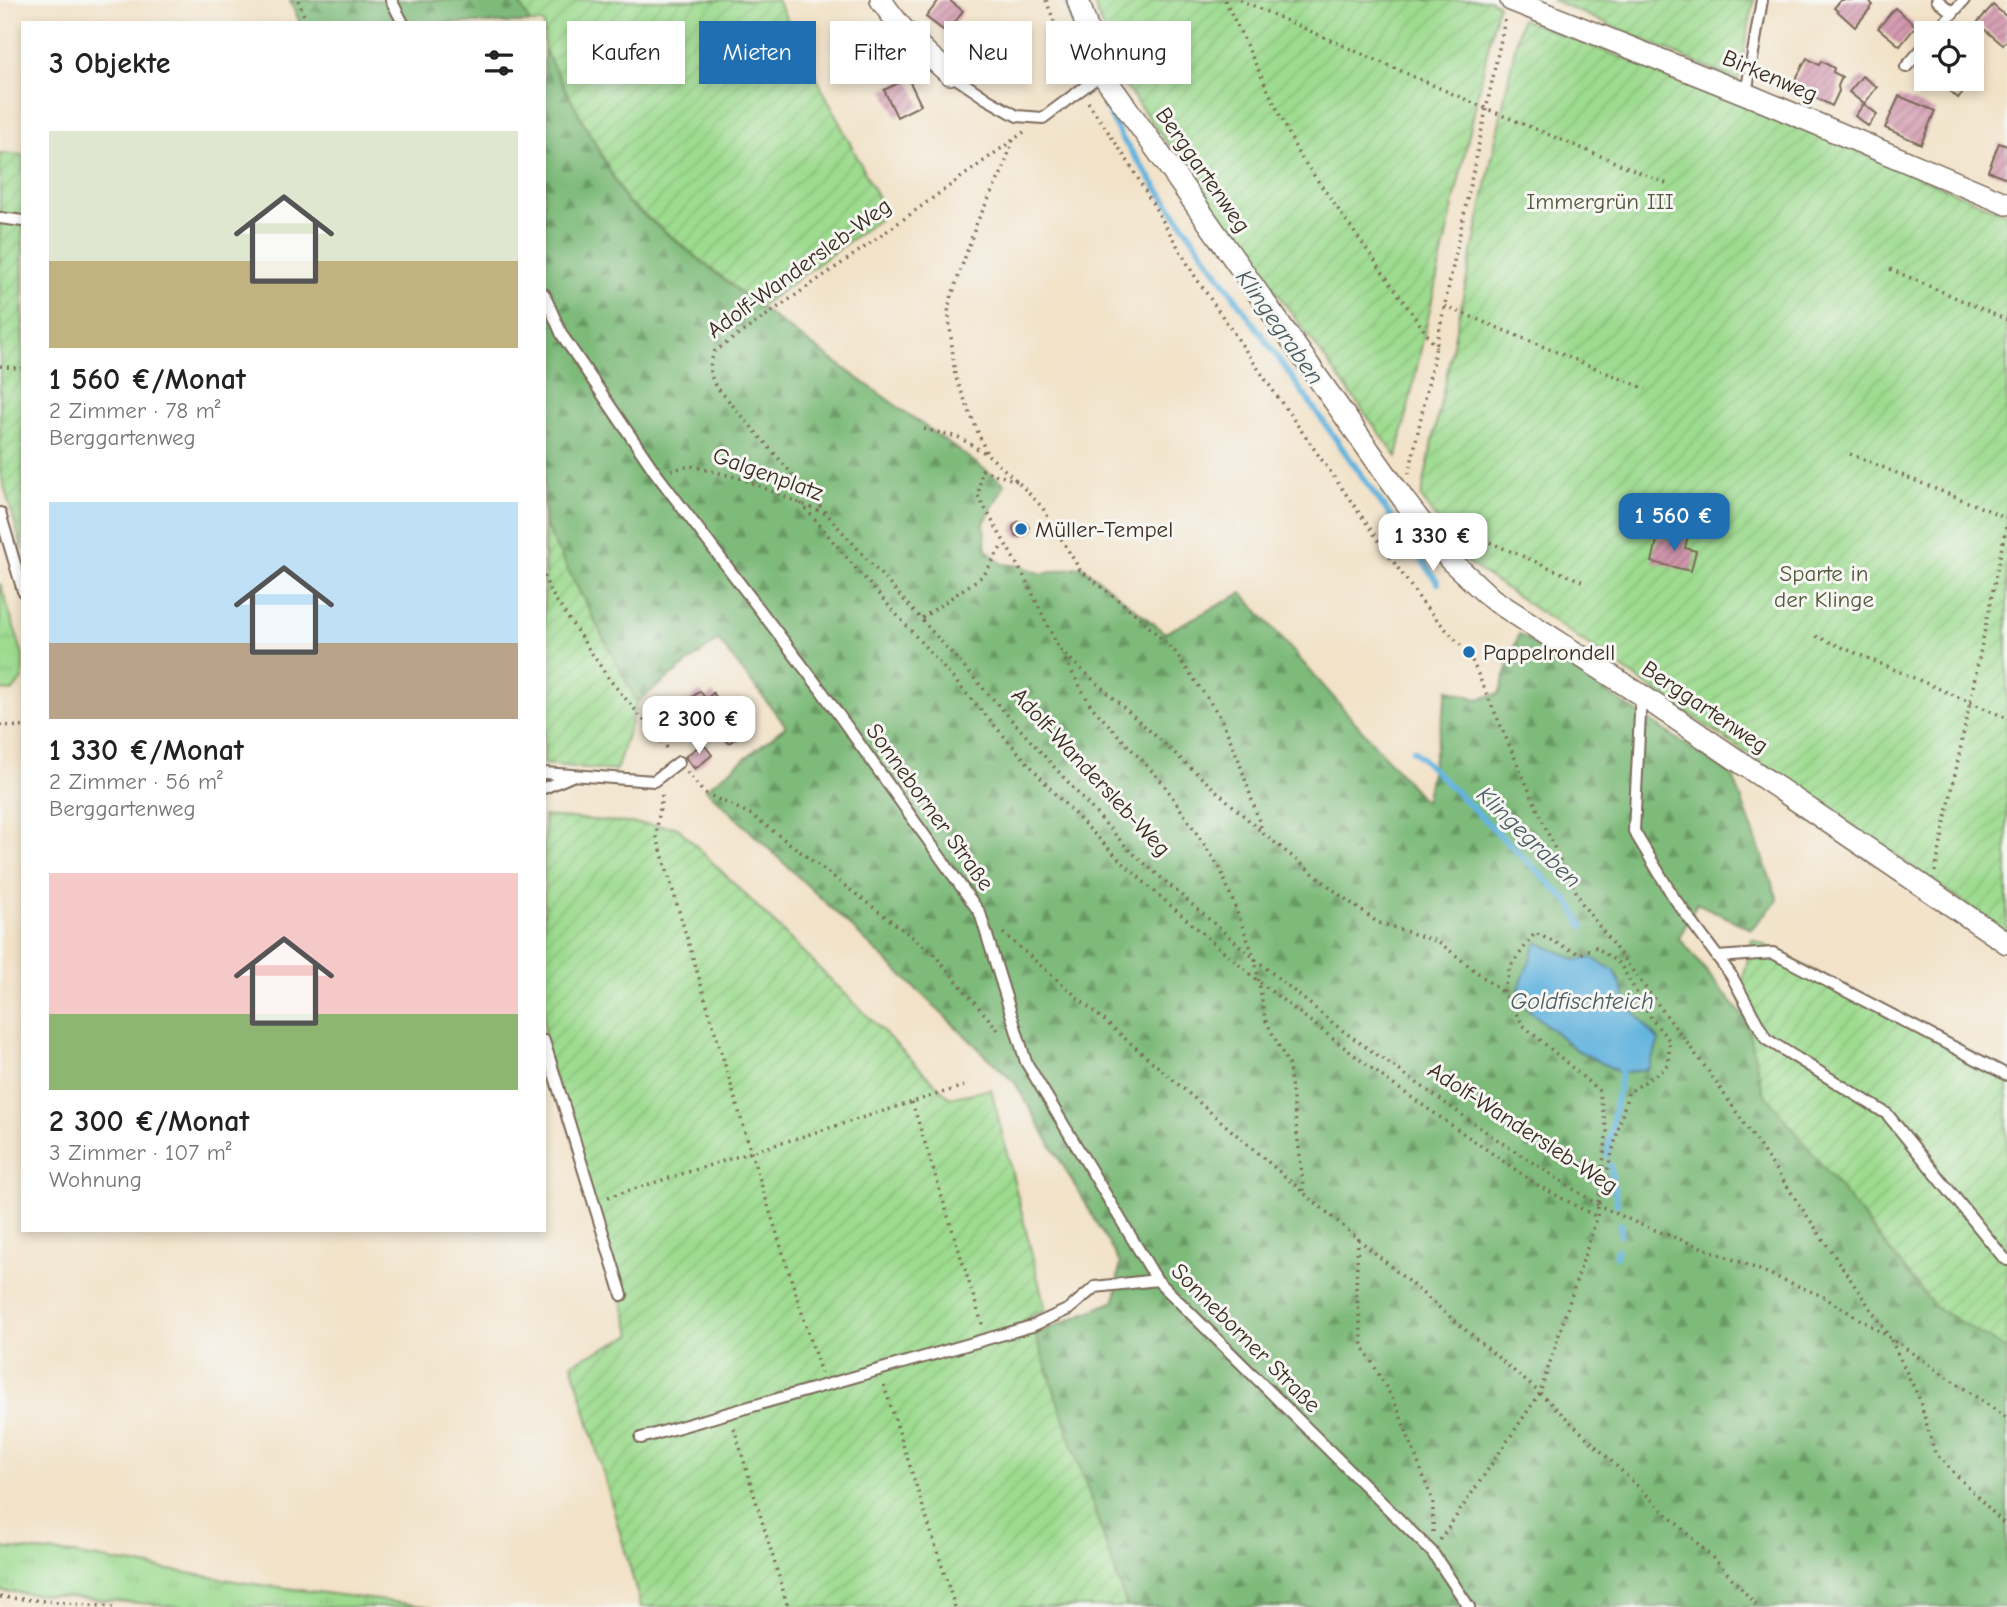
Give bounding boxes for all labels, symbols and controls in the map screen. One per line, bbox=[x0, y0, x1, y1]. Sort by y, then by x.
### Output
chip: Kaufen bbox=[567, 21, 685, 84]
chip: Mieten bbox=[699, 21, 816, 84]
chip: Filter bbox=[830, 21, 930, 84]
chip: Neu bbox=[944, 21, 1032, 84]
chip: Wohnung bbox=[1046, 21, 1191, 84]
map controls bbox=[1914, 21, 1984, 91]
button: locate bbox=[1914, 21, 1984, 91]
icon: filters bbox=[480, 44, 518, 82]
street label: Birkenweg bbox=[1718, 44, 1822, 108]
text: 3 Objekte bbox=[49, 46, 170, 81]
street label: Berggartenweg bbox=[1150, 102, 1256, 238]
icon: home bbox=[221, 176, 347, 302]
park label: Immergrün III bbox=[1526, 188, 1674, 215]
street label: Adolf-Wandersleb-Weg bbox=[702, 192, 896, 344]
water label: Klingegraben bbox=[1230, 264, 1330, 390]
text: 1 560 €/Monat bbox=[49, 362, 246, 397]
text: 2 Zimmer · 78 m² bbox=[49, 397, 220, 424]
text: Berggartenweg bbox=[49, 424, 196, 451]
street label: Galgenplatz bbox=[709, 442, 827, 506]
pin: 1 560 € bbox=[1609, 494, 1739, 553]
text: 1 560 € bbox=[1635, 502, 1713, 529]
pin: 1 330 € bbox=[1368, 514, 1498, 573]
place label: Müller-Tempel bbox=[1035, 516, 1173, 543]
marker: Müller-Tempel bbox=[1013, 521, 1029, 537]
text: 1 330 € bbox=[1394, 522, 1472, 549]
icon: home bbox=[221, 547, 347, 673]
park label: Sparte in der Klinge bbox=[1774, 560, 1874, 613]
place label: Pappelrondell bbox=[1483, 639, 1615, 666]
marker: Pappelrondell bbox=[1461, 644, 1477, 660]
street label: Berggartenweg bbox=[1637, 655, 1773, 759]
street label: Adolf-Wandersleb-Weg bbox=[1006, 682, 1176, 862]
pin: 2 300 € bbox=[634, 696, 764, 756]
text: 2 300 € bbox=[658, 705, 740, 732]
street label: Sonneborner Straße bbox=[860, 718, 1000, 896]
text: 1 330 €/Monat bbox=[49, 733, 244, 768]
text: 2 Zimmer · 56 m² bbox=[49, 768, 223, 795]
water label: Klingegraben bbox=[1471, 780, 1587, 894]
text: Berggartenweg bbox=[49, 795, 196, 822]
icon: home bbox=[221, 918, 347, 1044]
water label: Goldfischteich bbox=[1510, 987, 1654, 1015]
street label: Adolf-Wandersleb-Weg bbox=[1423, 1056, 1623, 1200]
text: 2 300 €/Monat bbox=[49, 1104, 249, 1139]
text: 3 Zimmer · 107 m² bbox=[49, 1139, 231, 1166]
text: Wohnung bbox=[49, 1166, 142, 1193]
street label: Sonneborner Straße bbox=[1166, 1258, 1326, 1418]

